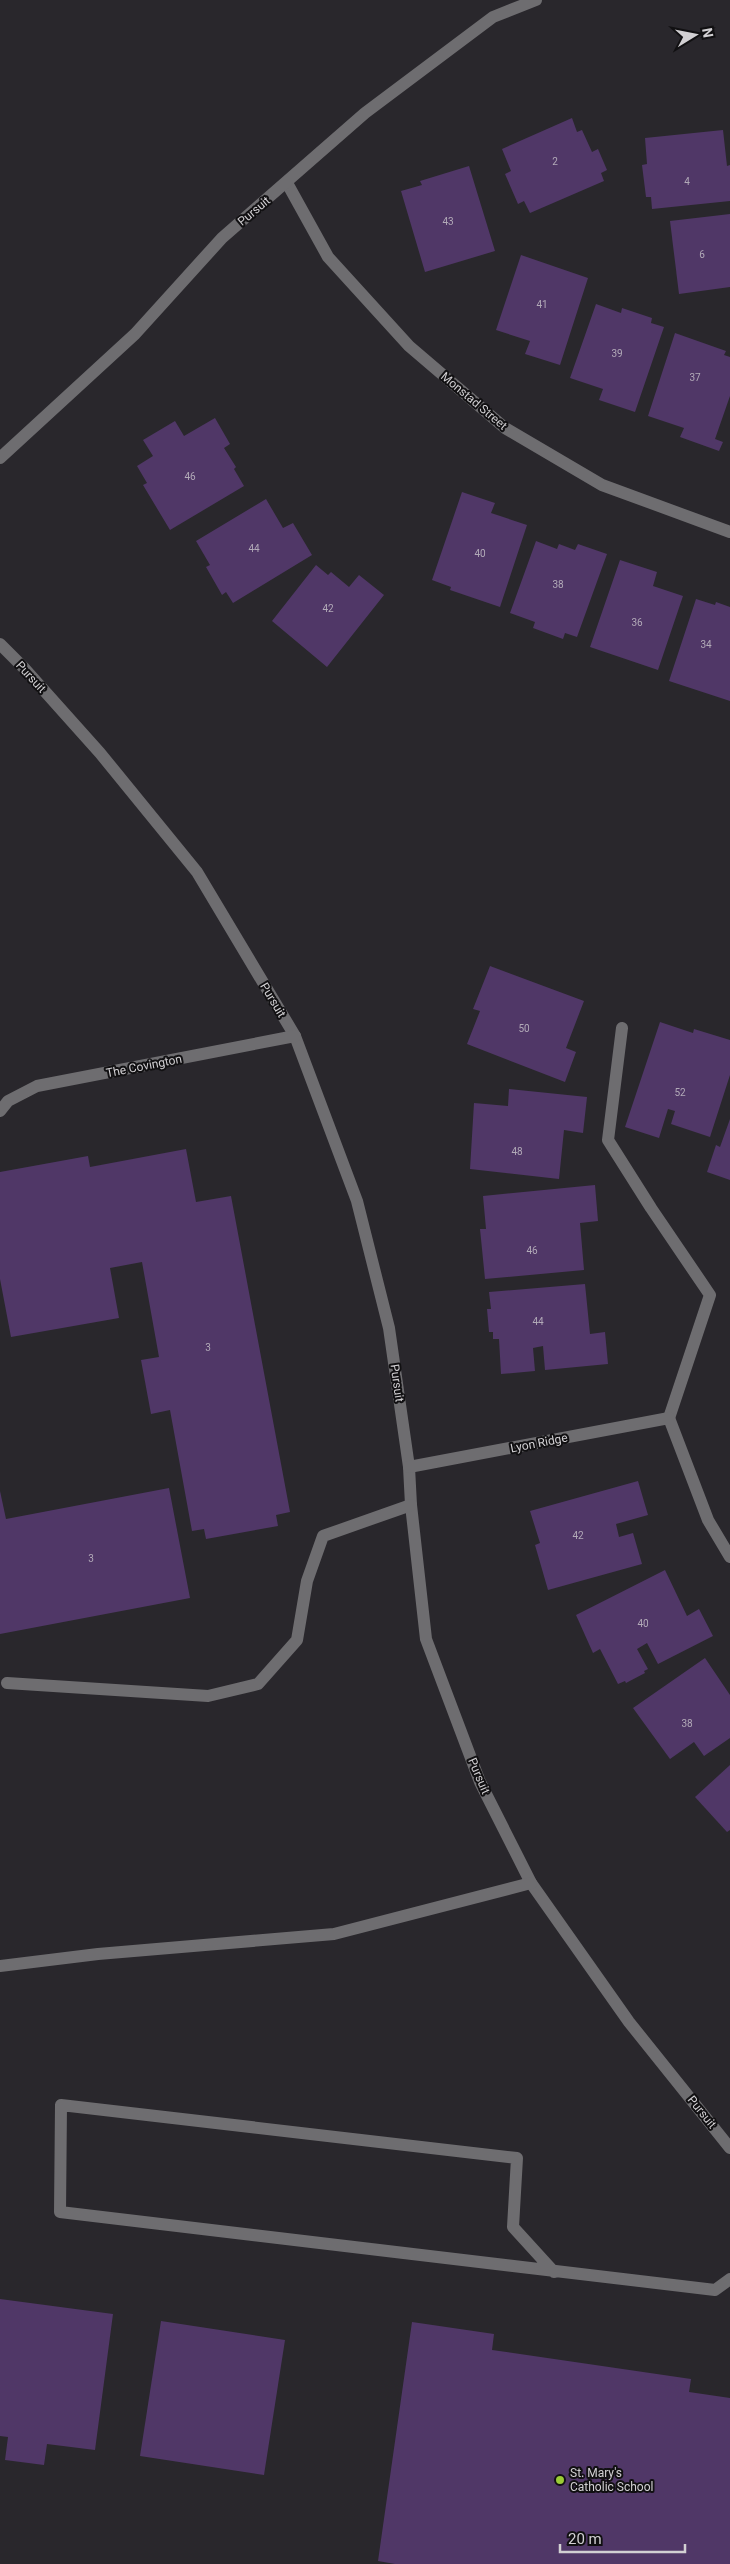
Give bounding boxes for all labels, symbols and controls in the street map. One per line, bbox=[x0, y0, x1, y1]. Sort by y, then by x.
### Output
north arrow bbox=[670, 10, 720, 60]
text: N bbox=[699, 26, 717, 39]
house number: 2 bbox=[552, 156, 558, 167]
house number: 4 bbox=[684, 176, 690, 187]
street label: Pursuit bbox=[235, 193, 273, 229]
house number: 43 bbox=[442, 216, 454, 227]
house number: 6 bbox=[699, 249, 705, 260]
house number: 41 bbox=[536, 299, 548, 310]
house number: 39 bbox=[611, 348, 623, 359]
street label: Monstad Street bbox=[438, 369, 510, 433]
house number: 37 bbox=[689, 372, 701, 383]
house number: 46 bbox=[184, 471, 196, 482]
house number: 44 bbox=[248, 543, 260, 554]
house number: 40 bbox=[474, 548, 486, 559]
house number: 38 bbox=[552, 579, 564, 590]
house number: 42 bbox=[322, 603, 334, 614]
house number: 36 bbox=[631, 617, 643, 628]
house number: 34 bbox=[700, 639, 712, 650]
street label: Pursuit bbox=[13, 658, 49, 696]
street label: Pursuit bbox=[257, 980, 289, 1020]
house number: 50 bbox=[518, 1023, 530, 1034]
street label: The Covington bbox=[105, 1052, 183, 1080]
house number: 52 bbox=[674, 1087, 686, 1098]
house number: 48 bbox=[511, 1146, 523, 1157]
house number: 46 bbox=[526, 1245, 538, 1256]
house number: 44 bbox=[532, 1316, 544, 1327]
house number: 3 bbox=[205, 1342, 211, 1353]
street label: Pursuit bbox=[387, 1363, 407, 1403]
street label: Lyon Ridge bbox=[509, 1431, 569, 1455]
house number: 42 bbox=[572, 1530, 584, 1541]
house number: 3 bbox=[88, 1553, 94, 1564]
house number: 40 bbox=[637, 1618, 649, 1629]
house number: 38 bbox=[681, 1718, 693, 1729]
street label: Pursuit bbox=[465, 1756, 493, 1796]
street label: Pursuit bbox=[685, 2093, 719, 2131]
place label: St. Mary's Catholic School bbox=[570, 2466, 653, 2494]
marker: St. Mary's Catholic School bbox=[554, 2474, 566, 2486]
scale bar bbox=[560, 2522, 685, 2554]
text: 20 m bbox=[568, 2530, 602, 2548]

